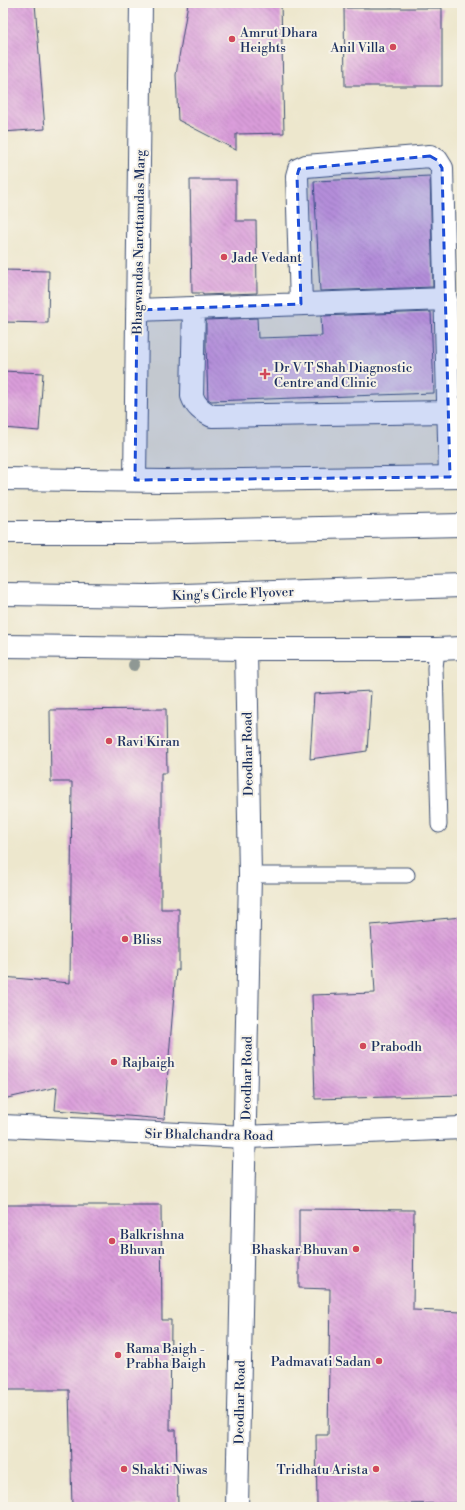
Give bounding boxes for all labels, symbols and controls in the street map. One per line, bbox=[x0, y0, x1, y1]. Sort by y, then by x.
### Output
place label: Amrut Dhara Heights bbox=[239, 25, 318, 56]
marker: Amrut Dhara Heights bbox=[227, 34, 237, 44]
place label: Anil Villa bbox=[329, 40, 385, 56]
marker: Anil Villa bbox=[388, 42, 398, 52]
street label: Bhagwandas Narottamdas Marg bbox=[129, 149, 149, 335]
place label: Jade Vedant bbox=[231, 250, 302, 266]
marker: Jade Vedant bbox=[219, 252, 229, 262]
place label: Dr V T Shah Diagnostic Centre and Clinic bbox=[274, 360, 413, 391]
marker: Dr V T Shah Diagnostic Centre and Clinic bbox=[259, 368, 271, 380]
street label: King's Circle Flyover bbox=[172, 584, 295, 604]
street label: Deodhar Road bbox=[239, 711, 257, 796]
place label: Ravi Kiran bbox=[117, 734, 180, 750]
marker: Ravi Kiran bbox=[104, 736, 114, 746]
place label: Bliss bbox=[132, 932, 162, 948]
marker: Bliss bbox=[120, 934, 130, 944]
street label: Deodhar Road bbox=[238, 1035, 256, 1120]
place label: Prabodh bbox=[371, 1039, 422, 1055]
marker: Prabodh bbox=[358, 1041, 368, 1051]
place label: Rajbaigh bbox=[122, 1055, 175, 1071]
marker: Rajbaigh bbox=[109, 1057, 119, 1067]
street label: Sir Bhalchandra Road bbox=[145, 1126, 274, 1144]
place label: Balkrishna Bhuvan bbox=[119, 1227, 185, 1258]
marker: Balkrishna Bhuvan bbox=[107, 1236, 117, 1246]
place label: Bhaskar Bhuvan bbox=[251, 1242, 348, 1258]
marker: Bhaskar Bhuvan bbox=[351, 1244, 361, 1254]
place label: Rama Baigh - Prabha Baigh bbox=[126, 1341, 206, 1372]
marker: Rama Baigh - Prabha Baigh bbox=[113, 1350, 123, 1360]
place label: Padmavati Sadan bbox=[271, 1354, 371, 1370]
marker: Padmavati Sadan bbox=[374, 1356, 384, 1366]
street label: Deodhar Road bbox=[231, 1359, 249, 1444]
place label: Shakti Niwas bbox=[132, 1462, 208, 1478]
place label: Tridhatu Arista bbox=[277, 1462, 368, 1478]
marker: Shakti Niwas bbox=[119, 1464, 129, 1474]
marker: Tridhatu Arista bbox=[371, 1464, 381, 1474]

